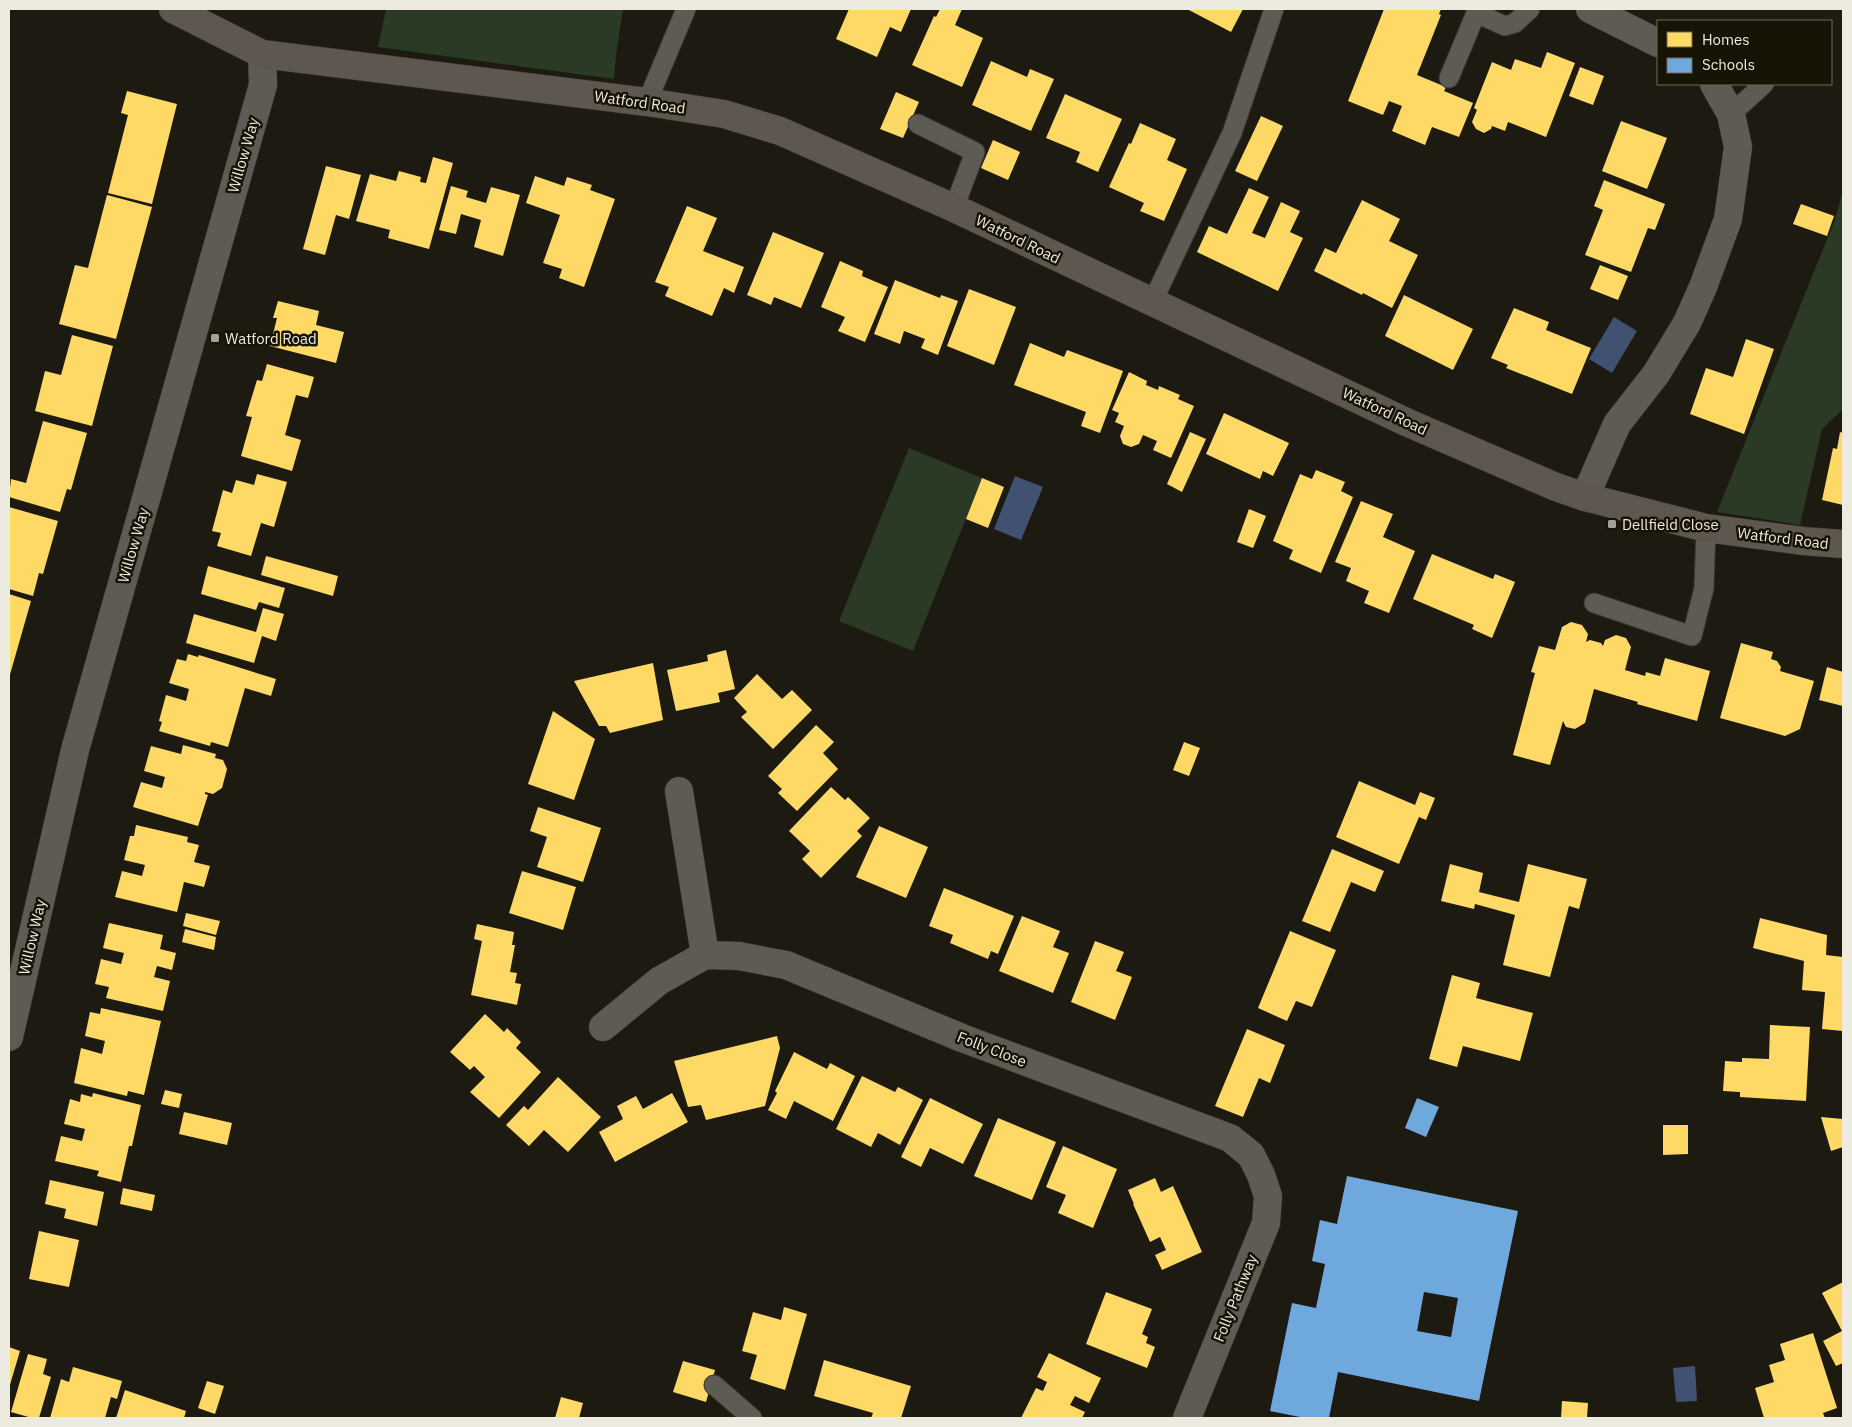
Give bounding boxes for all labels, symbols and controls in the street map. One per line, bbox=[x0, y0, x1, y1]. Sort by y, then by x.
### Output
legend bbox=[1657, 20, 1832, 85]
text: Homes bbox=[1702, 30, 1750, 49]
text: Schools bbox=[1702, 55, 1755, 74]
street label: Watford Road bbox=[593, 86, 687, 118]
street label: Willow Way bbox=[223, 115, 263, 195]
street label: Watford Road bbox=[973, 210, 1063, 268]
place label: Watford Road bbox=[225, 329, 317, 348]
marker: Watford Road bbox=[209, 332, 221, 344]
street label: Watford Road bbox=[1339, 383, 1431, 439]
street label: Willow Way bbox=[113, 505, 153, 585]
place label: Dellfield Close bbox=[1622, 515, 1719, 534]
marker: Dellfield Close bbox=[1606, 518, 1618, 530]
street label: Watford Road bbox=[1736, 523, 1830, 553]
street label: Willow Way bbox=[14, 897, 50, 977]
street label: Folly Close bbox=[955, 1027, 1029, 1071]
street label: Folly Pathway bbox=[1209, 1251, 1261, 1345]

